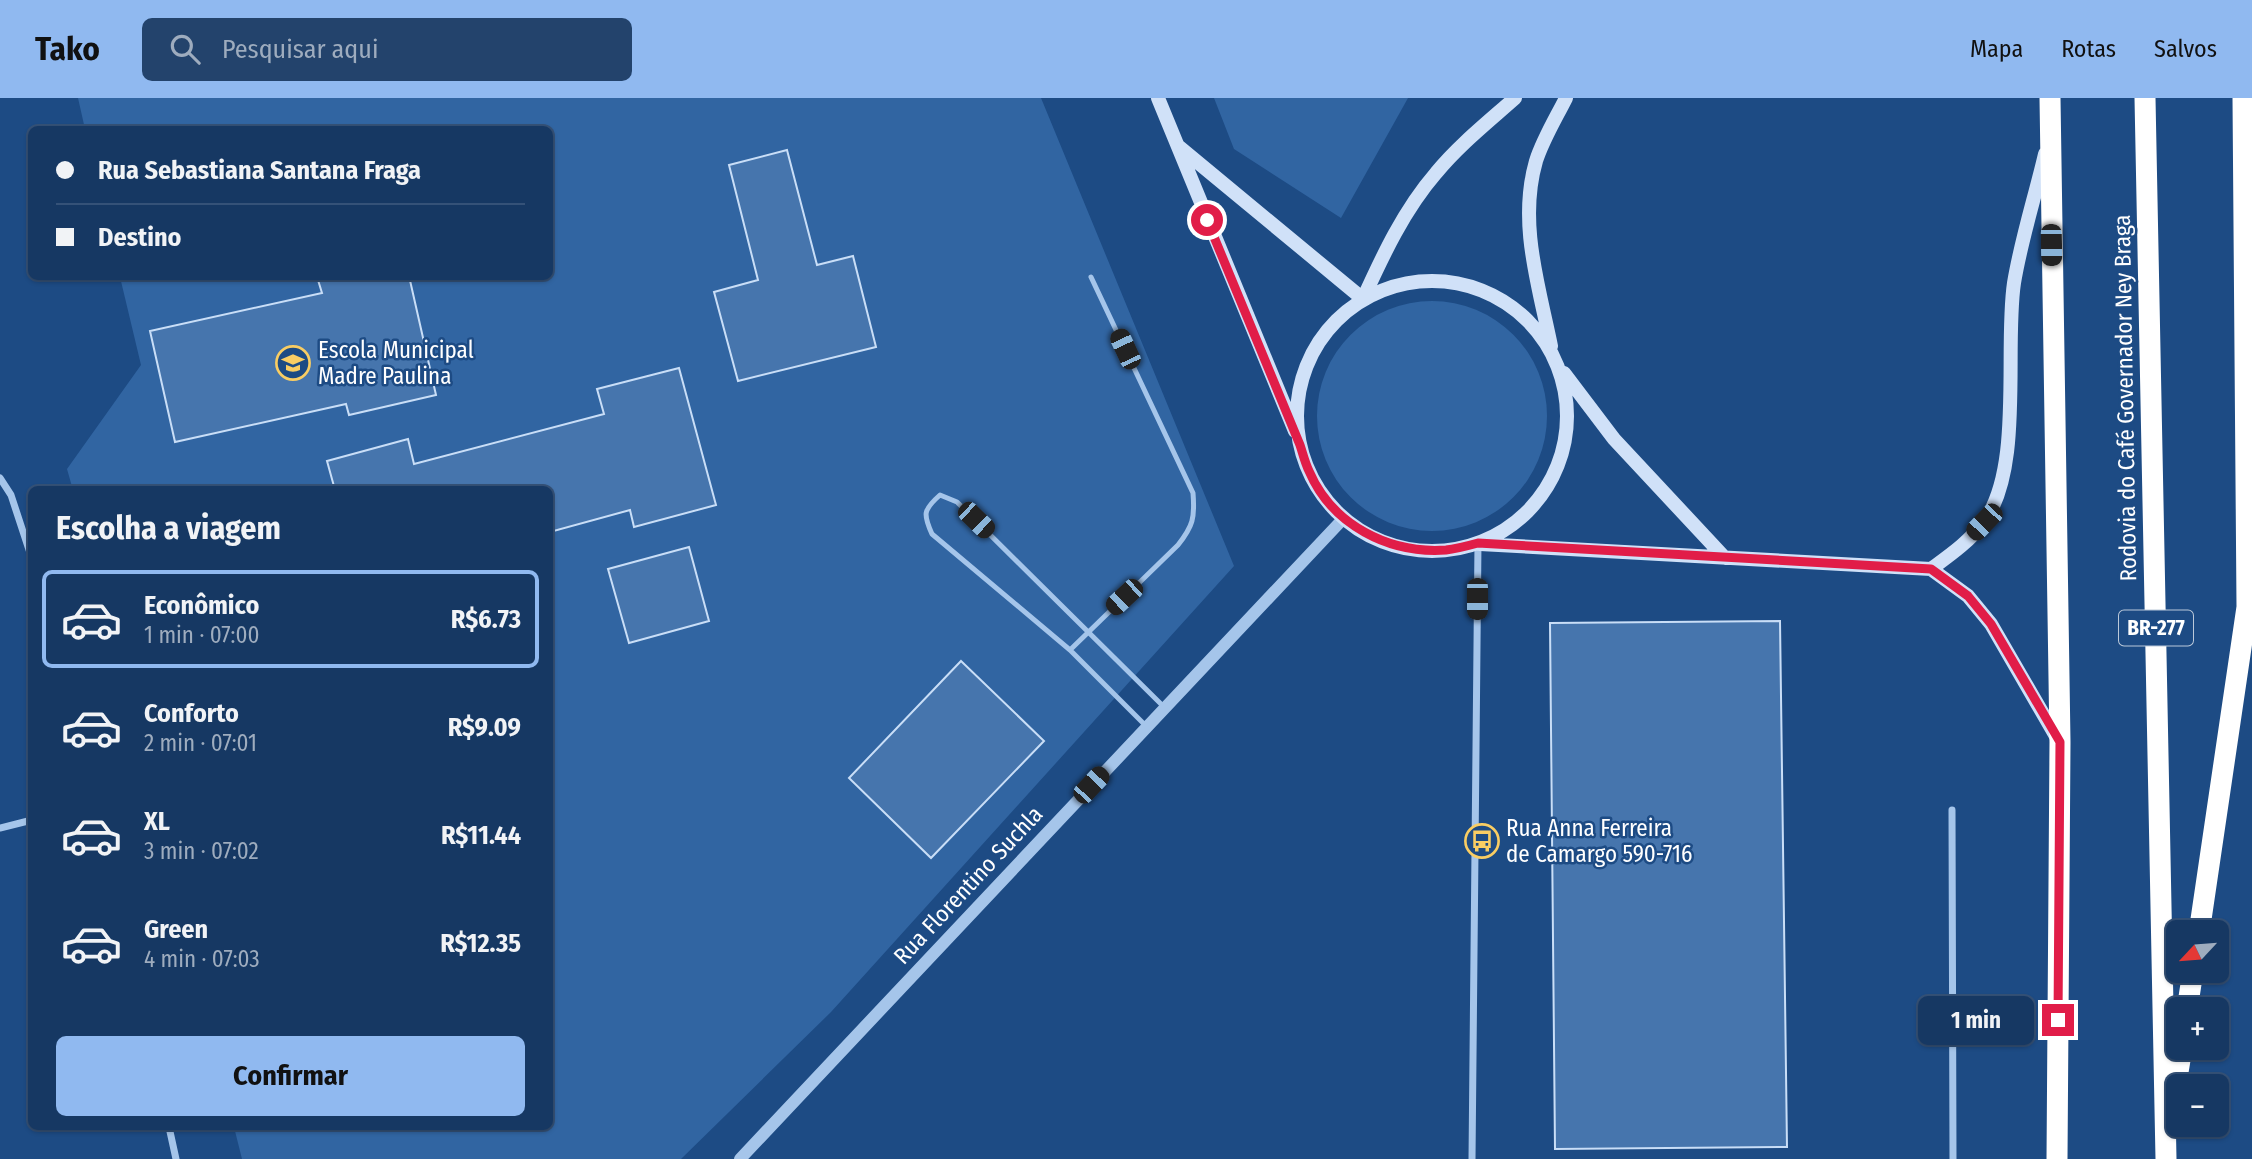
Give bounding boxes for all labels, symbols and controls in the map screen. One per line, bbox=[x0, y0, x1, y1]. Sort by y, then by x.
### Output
search box bbox=[142, 18, 632, 81]
text: Tako bbox=[35, 29, 100, 69]
icon: search bbox=[166, 30, 204, 68]
text: Pesquisar aqui bbox=[222, 34, 378, 65]
text: Mapa bbox=[1970, 35, 2023, 63]
text: Rotas bbox=[2061, 35, 2116, 63]
text: Salvos bbox=[2154, 35, 2217, 63]
text: Rua Sebastiana Santana Fraga bbox=[98, 155, 421, 186]
route start bbox=[1191, 204, 1223, 236]
street label: Rodovia do Café Governador Ney Braga bbox=[2108, 214, 2142, 582]
text: Destino bbox=[98, 222, 181, 253]
car bbox=[2041, 224, 2062, 266]
car bbox=[1107, 326, 1144, 372]
place label: Escola Municipal Madre Paulina bbox=[318, 336, 474, 390]
school or university icon: Escola Municipal Madre Paulina bbox=[274, 344, 312, 382]
car bbox=[954, 498, 999, 542]
car bbox=[1962, 500, 2007, 544]
text: Escolha a viagem bbox=[56, 509, 281, 547]
car bbox=[1102, 575, 1147, 619]
car bbox=[1467, 578, 1488, 620]
icon: car bbox=[60, 588, 123, 651]
text: Econômico bbox=[144, 590, 259, 621]
text: R$6.73 bbox=[451, 604, 521, 635]
road number: BR-277 bbox=[2119, 610, 2193, 646]
text: 1 min · 07:00 bbox=[144, 621, 259, 649]
icon: car bbox=[60, 696, 123, 759]
text: Conforto bbox=[144, 698, 239, 729]
text: R$9.09 bbox=[448, 712, 521, 743]
text: 2 min · 07:01 bbox=[144, 729, 257, 757]
car bbox=[1069, 762, 1114, 808]
street label: Rua Florentino Suchla bbox=[888, 800, 1048, 970]
icon: car bbox=[60, 804, 123, 867]
text: XL bbox=[144, 806, 170, 837]
place label: Rua Anna Ferreira de Camargo 590-716 bbox=[1506, 814, 1692, 868]
text: R$11.44 bbox=[441, 820, 521, 851]
bus stop icon: Rua Anna Ferreira de Camargo 590-716 bbox=[1463, 822, 1501, 860]
text: 3 min · 07:02 bbox=[144, 837, 259, 865]
icon: car bbox=[60, 912, 123, 975]
text: Green bbox=[144, 914, 208, 945]
north arrow bbox=[2166, 920, 2230, 984]
map controls bbox=[2166, 920, 2229, 1137]
text: R$12.35 bbox=[440, 928, 521, 959]
text: 4 min · 07:03 bbox=[144, 945, 260, 973]
callout: 1 min bbox=[1918, 996, 2034, 1044]
button: + bbox=[2166, 997, 2229, 1060]
route end bbox=[2042, 1004, 2074, 1036]
text: 1 min bbox=[1951, 1006, 2001, 1034]
button: Confirmar bbox=[56, 1036, 525, 1116]
button: − bbox=[2166, 1074, 2229, 1137]

